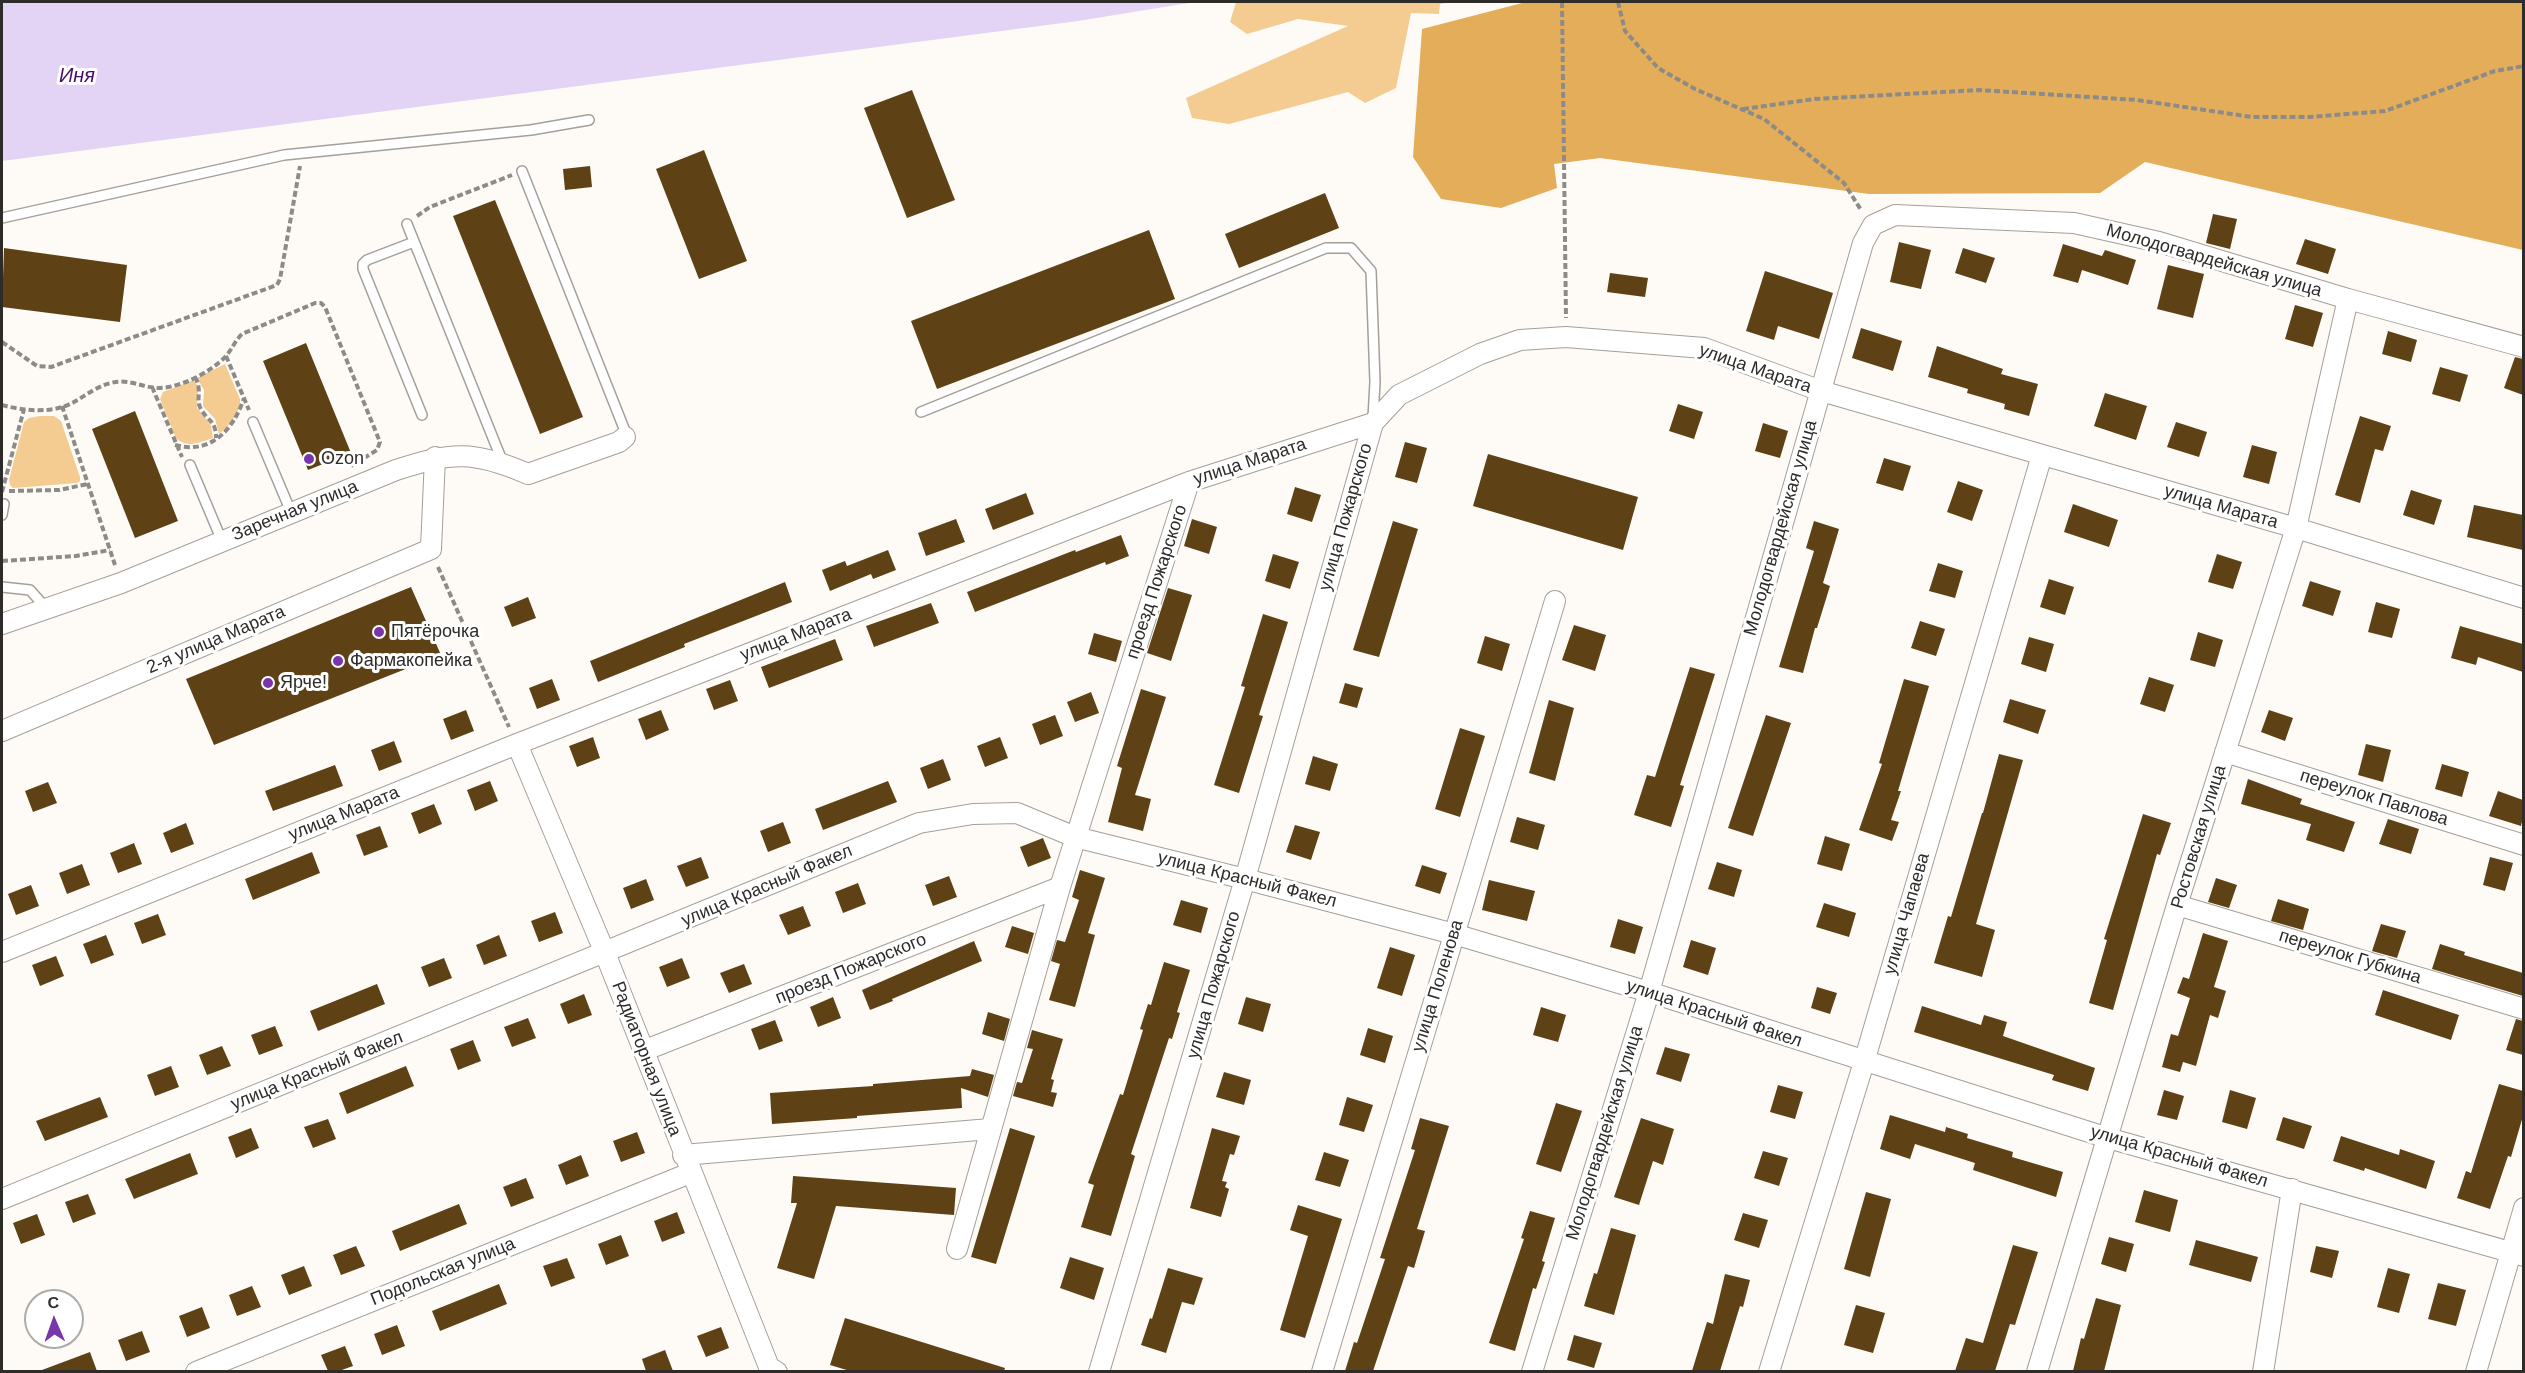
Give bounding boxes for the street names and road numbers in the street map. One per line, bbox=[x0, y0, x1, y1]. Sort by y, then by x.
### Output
street label: Молодогвардейская улица bbox=[2104, 220, 2324, 302]
street label: улица Марата bbox=[1696, 340, 1814, 398]
street label: Молодогвардейская улица bbox=[1740, 418, 1822, 638]
street label: улица Марата bbox=[1191, 434, 1309, 490]
street label: улица Пожарского bbox=[1315, 441, 1377, 593]
street label: Заречная улица bbox=[229, 476, 361, 546]
street label: улица Марата bbox=[2162, 480, 2280, 534]
street label: проезд Пожарского bbox=[1122, 502, 1192, 662]
street label: 2-я улица Марата bbox=[144, 601, 288, 679]
street label: улица Марата bbox=[737, 604, 855, 666]
street label: Ростовская улица bbox=[2167, 763, 2231, 911]
street label: переулок Павлова bbox=[2297, 765, 2451, 831]
street label: улица Марата bbox=[286, 782, 402, 846]
street label: улица Красный Факел bbox=[678, 840, 856, 932]
street label: улица Красный Факел bbox=[1155, 847, 1339, 913]
street label: улица Чапаева bbox=[1879, 851, 1935, 977]
street label: улица Пожарского bbox=[1183, 909, 1245, 1061]
street label: улица Поленова bbox=[1408, 917, 1468, 1055]
street label: переулок Губкина bbox=[2276, 925, 2424, 989]
street label: проезд Пожарского bbox=[772, 929, 930, 1009]
street label: улица Красный Факел bbox=[1623, 975, 1805, 1053]
street label: Радиаторная улица bbox=[607, 979, 685, 1139]
street label: Молодогвардейская улица bbox=[1562, 1023, 1648, 1243]
street label: улица Красный Факел bbox=[228, 1027, 406, 1115]
street label: улица Красный Факел bbox=[2088, 1121, 2270, 1193]
street label: Подольская улица bbox=[368, 1233, 518, 1311]

